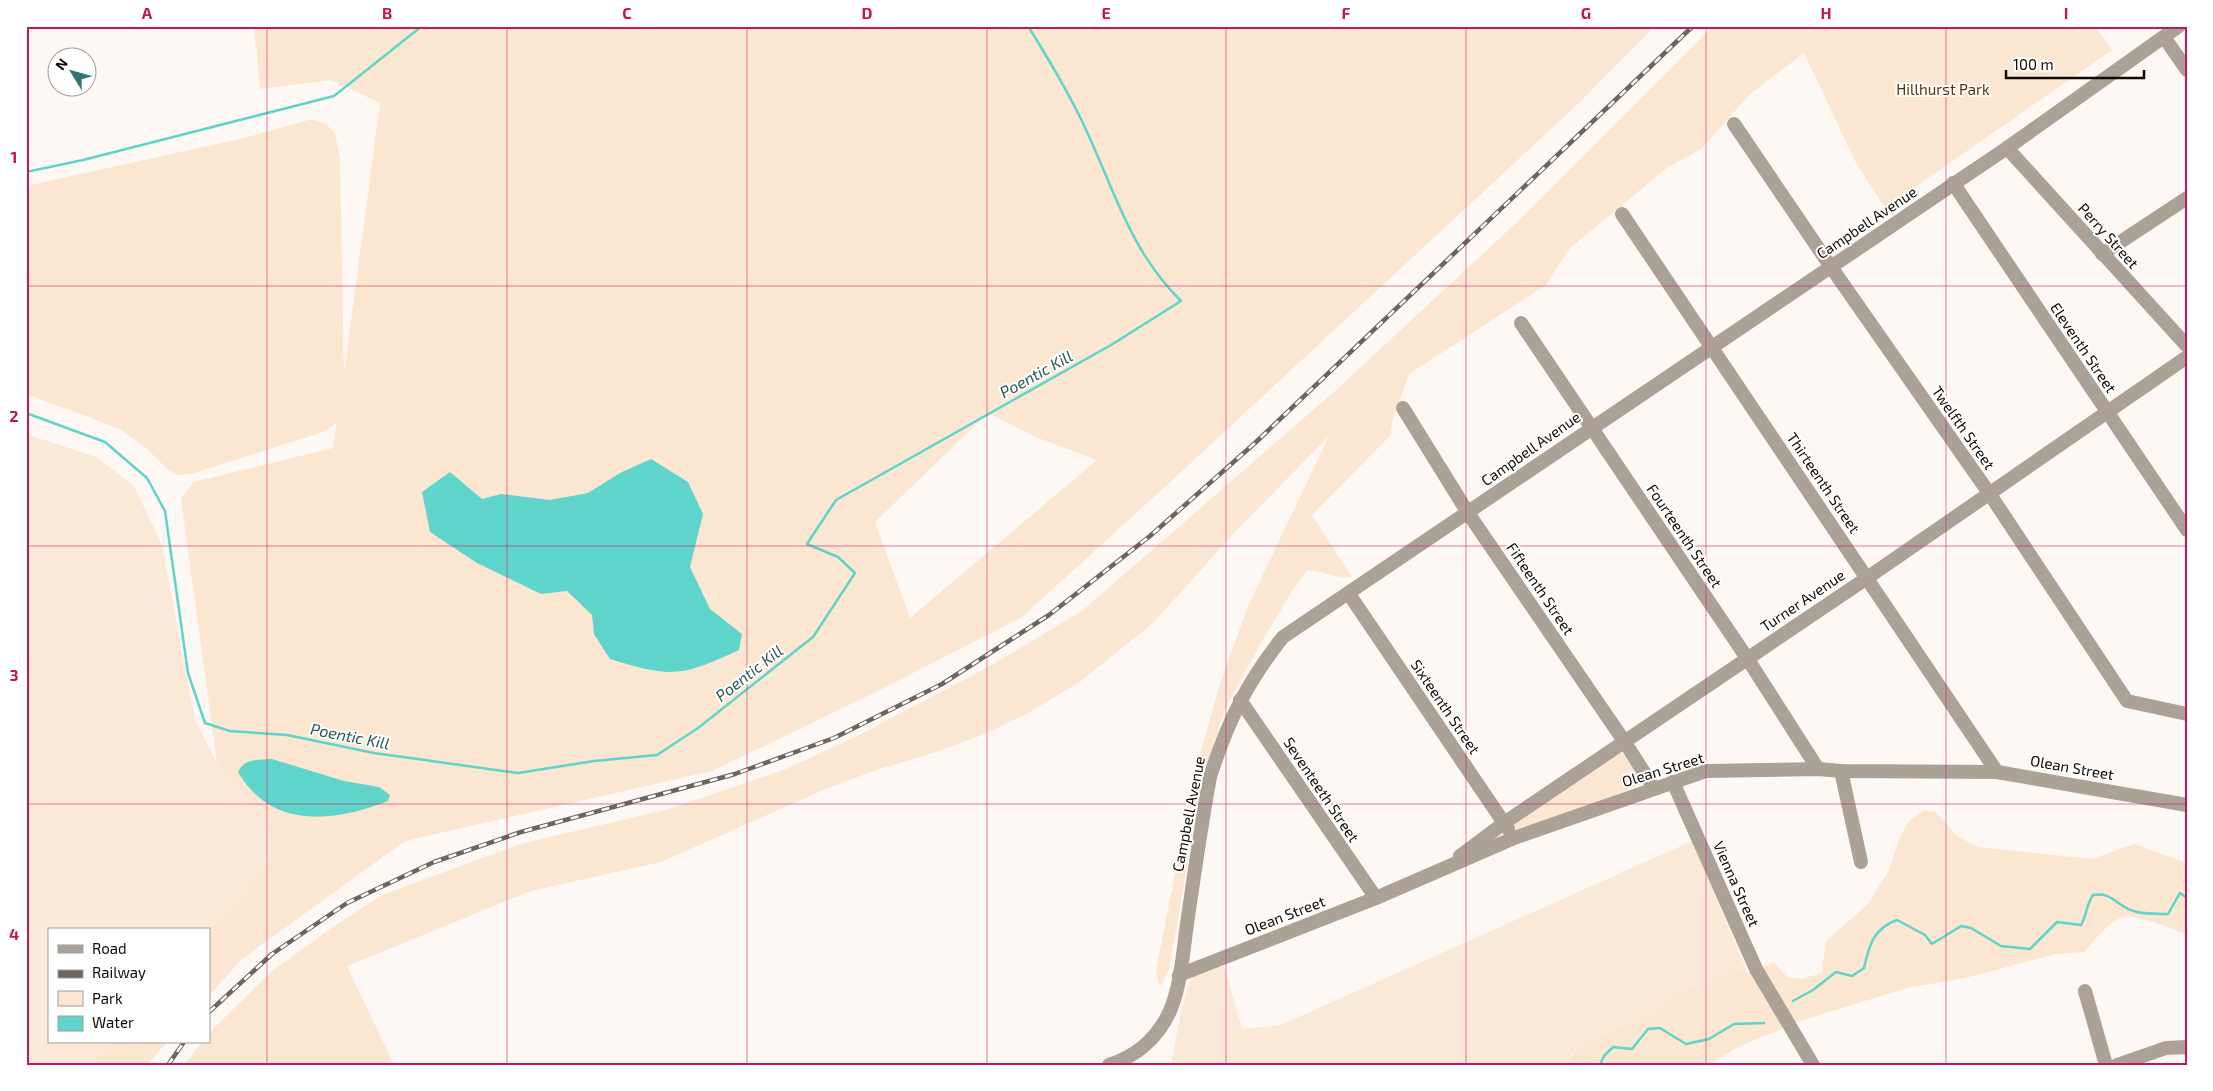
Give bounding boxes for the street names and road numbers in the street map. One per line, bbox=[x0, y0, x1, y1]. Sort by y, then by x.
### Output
street label: Campbell Avenue bbox=[1813, 182, 1920, 262]
street label: Perry Street bbox=[2075, 199, 2143, 272]
street label: Eleventh Street bbox=[2047, 299, 2121, 396]
street label: Twelfth Street bbox=[1928, 382, 1999, 473]
street label: Campbell Avenue bbox=[1477, 407, 1584, 489]
street label: Thirteenth Street bbox=[1784, 429, 1864, 536]
street label: Fourteenth Street bbox=[1644, 480, 1726, 591]
street label: Fifteenth Street bbox=[1503, 539, 1579, 638]
street label: Turner Avenue bbox=[1757, 565, 1848, 635]
street label: Sixteenth Street bbox=[1408, 656, 1484, 757]
street label: Seventeeth Street bbox=[1280, 734, 1364, 845]
street label: Olean Street bbox=[1620, 748, 1706, 790]
street label: Olean Street bbox=[2029, 751, 2116, 783]
street label: Campbell Avenue bbox=[1168, 755, 1208, 873]
street label: Vienna Street bbox=[1710, 838, 1764, 929]
street label: Olean Street bbox=[1242, 891, 1328, 939]

